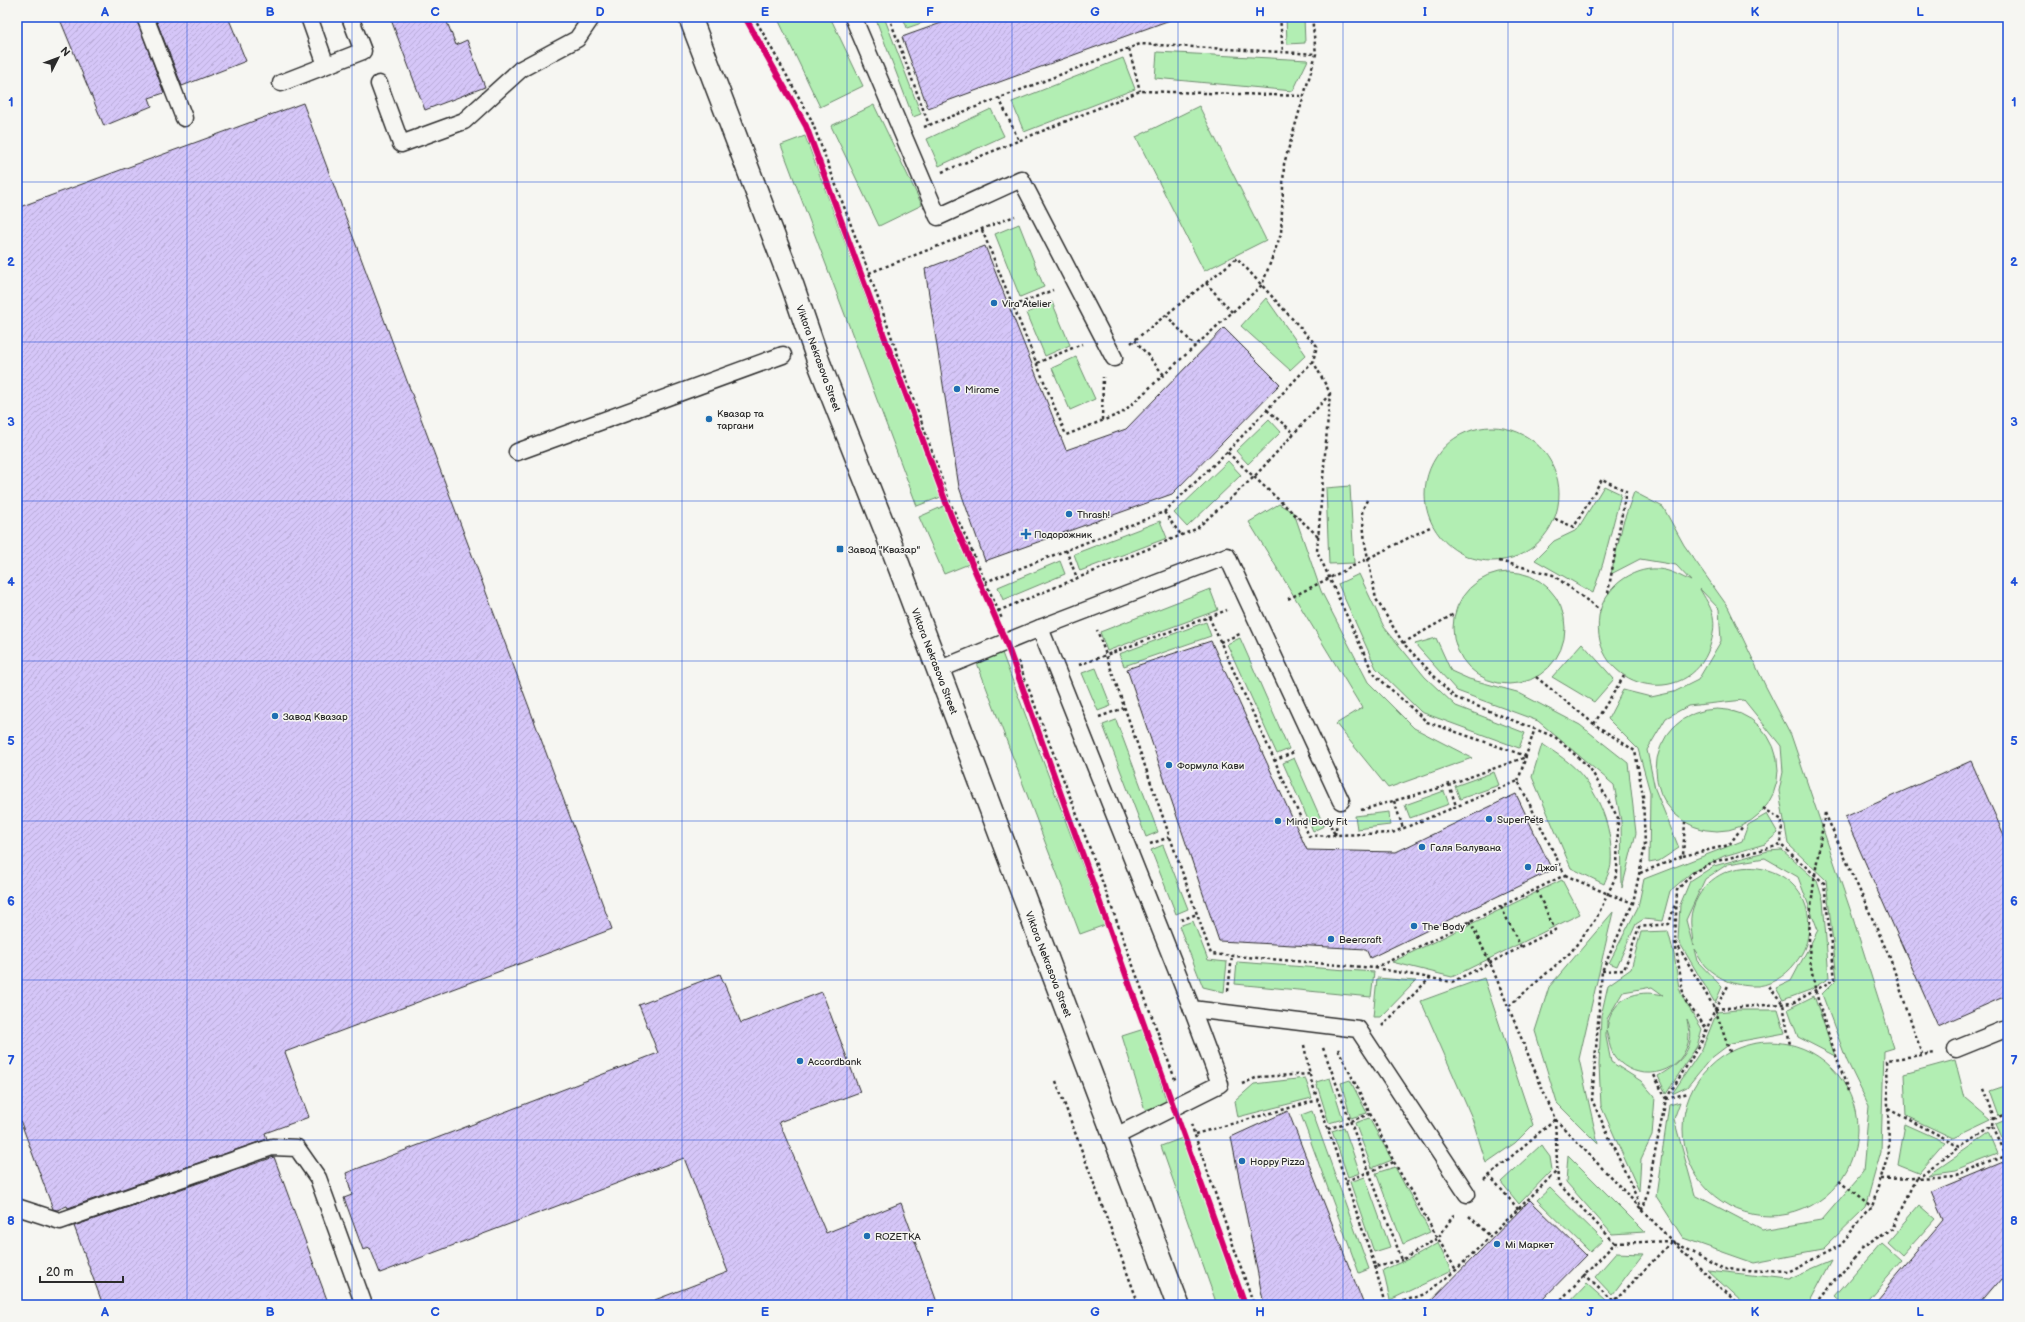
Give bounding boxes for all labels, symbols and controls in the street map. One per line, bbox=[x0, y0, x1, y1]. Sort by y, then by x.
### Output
text: A bbox=[100, 4, 109, 20]
text: B bbox=[265, 4, 275, 20]
text: C bbox=[430, 4, 440, 20]
text: D bbox=[595, 4, 605, 20]
text: E bbox=[761, 4, 770, 20]
text: F bbox=[926, 4, 934, 20]
text: G bbox=[1090, 4, 1100, 20]
text: H bbox=[1255, 4, 1265, 20]
text: I bbox=[1423, 4, 1427, 20]
text: J bbox=[1586, 4, 1594, 20]
text: K bbox=[1751, 4, 1760, 20]
text: L bbox=[1916, 4, 1924, 20]
north arrow bbox=[38, 38, 78, 78]
text: N bbox=[57, 44, 73, 59]
text: 1 bbox=[8, 94, 14, 110]
text: 1 bbox=[2011, 94, 2017, 110]
text: 2 bbox=[7, 254, 15, 270]
text: 2 bbox=[2010, 254, 2018, 270]
marker: Vira Atelier bbox=[989, 298, 999, 308]
place label: Vira Atelier bbox=[1002, 298, 1052, 310]
street label: Viktora Nekrasova Street bbox=[793, 304, 843, 413]
marker: Mirame bbox=[952, 384, 962, 394]
place label: Mirame bbox=[965, 384, 999, 396]
place label: Квазар та таргани bbox=[717, 408, 764, 432]
text: 3 bbox=[7, 414, 15, 430]
marker: Квазар та таргани bbox=[704, 414, 714, 424]
text: 3 bbox=[2010, 414, 2018, 430]
marker: Thrash! bbox=[1064, 509, 1074, 519]
place label: Thrash! bbox=[1077, 509, 1110, 521]
marker: Подорожник bbox=[1021, 529, 1031, 539]
place label: Подорожник bbox=[1034, 529, 1093, 541]
marker: Завод "Квазар" bbox=[835, 544, 845, 554]
place label: Завод "Квазар" bbox=[848, 544, 920, 556]
text: 4 bbox=[7, 574, 15, 590]
text: 4 bbox=[2010, 574, 2018, 590]
street label: Viktora Nekrasova Street bbox=[908, 607, 960, 716]
marker: Завод Квазар bbox=[270, 711, 280, 721]
place label: Завод Квазар bbox=[283, 711, 348, 723]
text: 5 bbox=[7, 733, 15, 749]
text: 5 bbox=[2010, 733, 2018, 749]
marker: Формула Кави bbox=[1164, 760, 1174, 770]
place label: Формула Кави bbox=[1177, 760, 1244, 772]
marker: SuperPets bbox=[1484, 814, 1494, 824]
place label: SuperPets bbox=[1497, 814, 1544, 826]
marker: Mind Body Fit bbox=[1273, 816, 1283, 826]
place label: Mind Body Fit bbox=[1286, 816, 1347, 828]
marker: Галя Балувана bbox=[1417, 842, 1427, 852]
place label: Галя Балувана bbox=[1430, 842, 1501, 854]
marker: Джої bbox=[1523, 862, 1533, 872]
place label: Джої bbox=[1536, 862, 1558, 874]
text: 6 bbox=[7, 893, 15, 909]
text: 6 bbox=[2010, 893, 2018, 909]
street label: Viktora Nekrasova Street bbox=[1022, 910, 1074, 1019]
marker: The Body bbox=[1409, 921, 1419, 931]
place label: The Body bbox=[1422, 921, 1465, 933]
marker: Beercraft bbox=[1326, 934, 1336, 944]
place label: Beercraft bbox=[1339, 934, 1382, 946]
text: 7 bbox=[7, 1053, 15, 1069]
text: 7 bbox=[2010, 1053, 2018, 1069]
marker: Accordbank bbox=[795, 1056, 805, 1066]
place label: Accordbank bbox=[808, 1056, 861, 1068]
marker: Hoppy Pizza bbox=[1237, 1156, 1247, 1166]
place label: Hoppy Pizza bbox=[1250, 1156, 1305, 1168]
text: 8 bbox=[7, 1213, 15, 1229]
text: 8 bbox=[2010, 1213, 2018, 1229]
marker: ROZETKA bbox=[862, 1231, 872, 1241]
place label: ROZETKA bbox=[875, 1231, 922, 1243]
marker: Мі Маркет bbox=[1492, 1239, 1502, 1249]
place label: Мі Маркет bbox=[1505, 1239, 1554, 1251]
scale bar bbox=[40, 1258, 123, 1284]
text: 20 m bbox=[46, 1265, 73, 1280]
text: A bbox=[100, 1304, 109, 1320]
text: B bbox=[265, 1304, 275, 1320]
text: C bbox=[430, 1304, 440, 1320]
text: D bbox=[595, 1304, 605, 1320]
text: E bbox=[761, 1304, 770, 1320]
text: F bbox=[926, 1304, 934, 1320]
text: G bbox=[1090, 1304, 1100, 1320]
text: H bbox=[1255, 1304, 1265, 1320]
text: I bbox=[1423, 1304, 1427, 1320]
text: J bbox=[1586, 1304, 1594, 1320]
text: K bbox=[1751, 1304, 1760, 1320]
text: L bbox=[1916, 1304, 1924, 1320]

